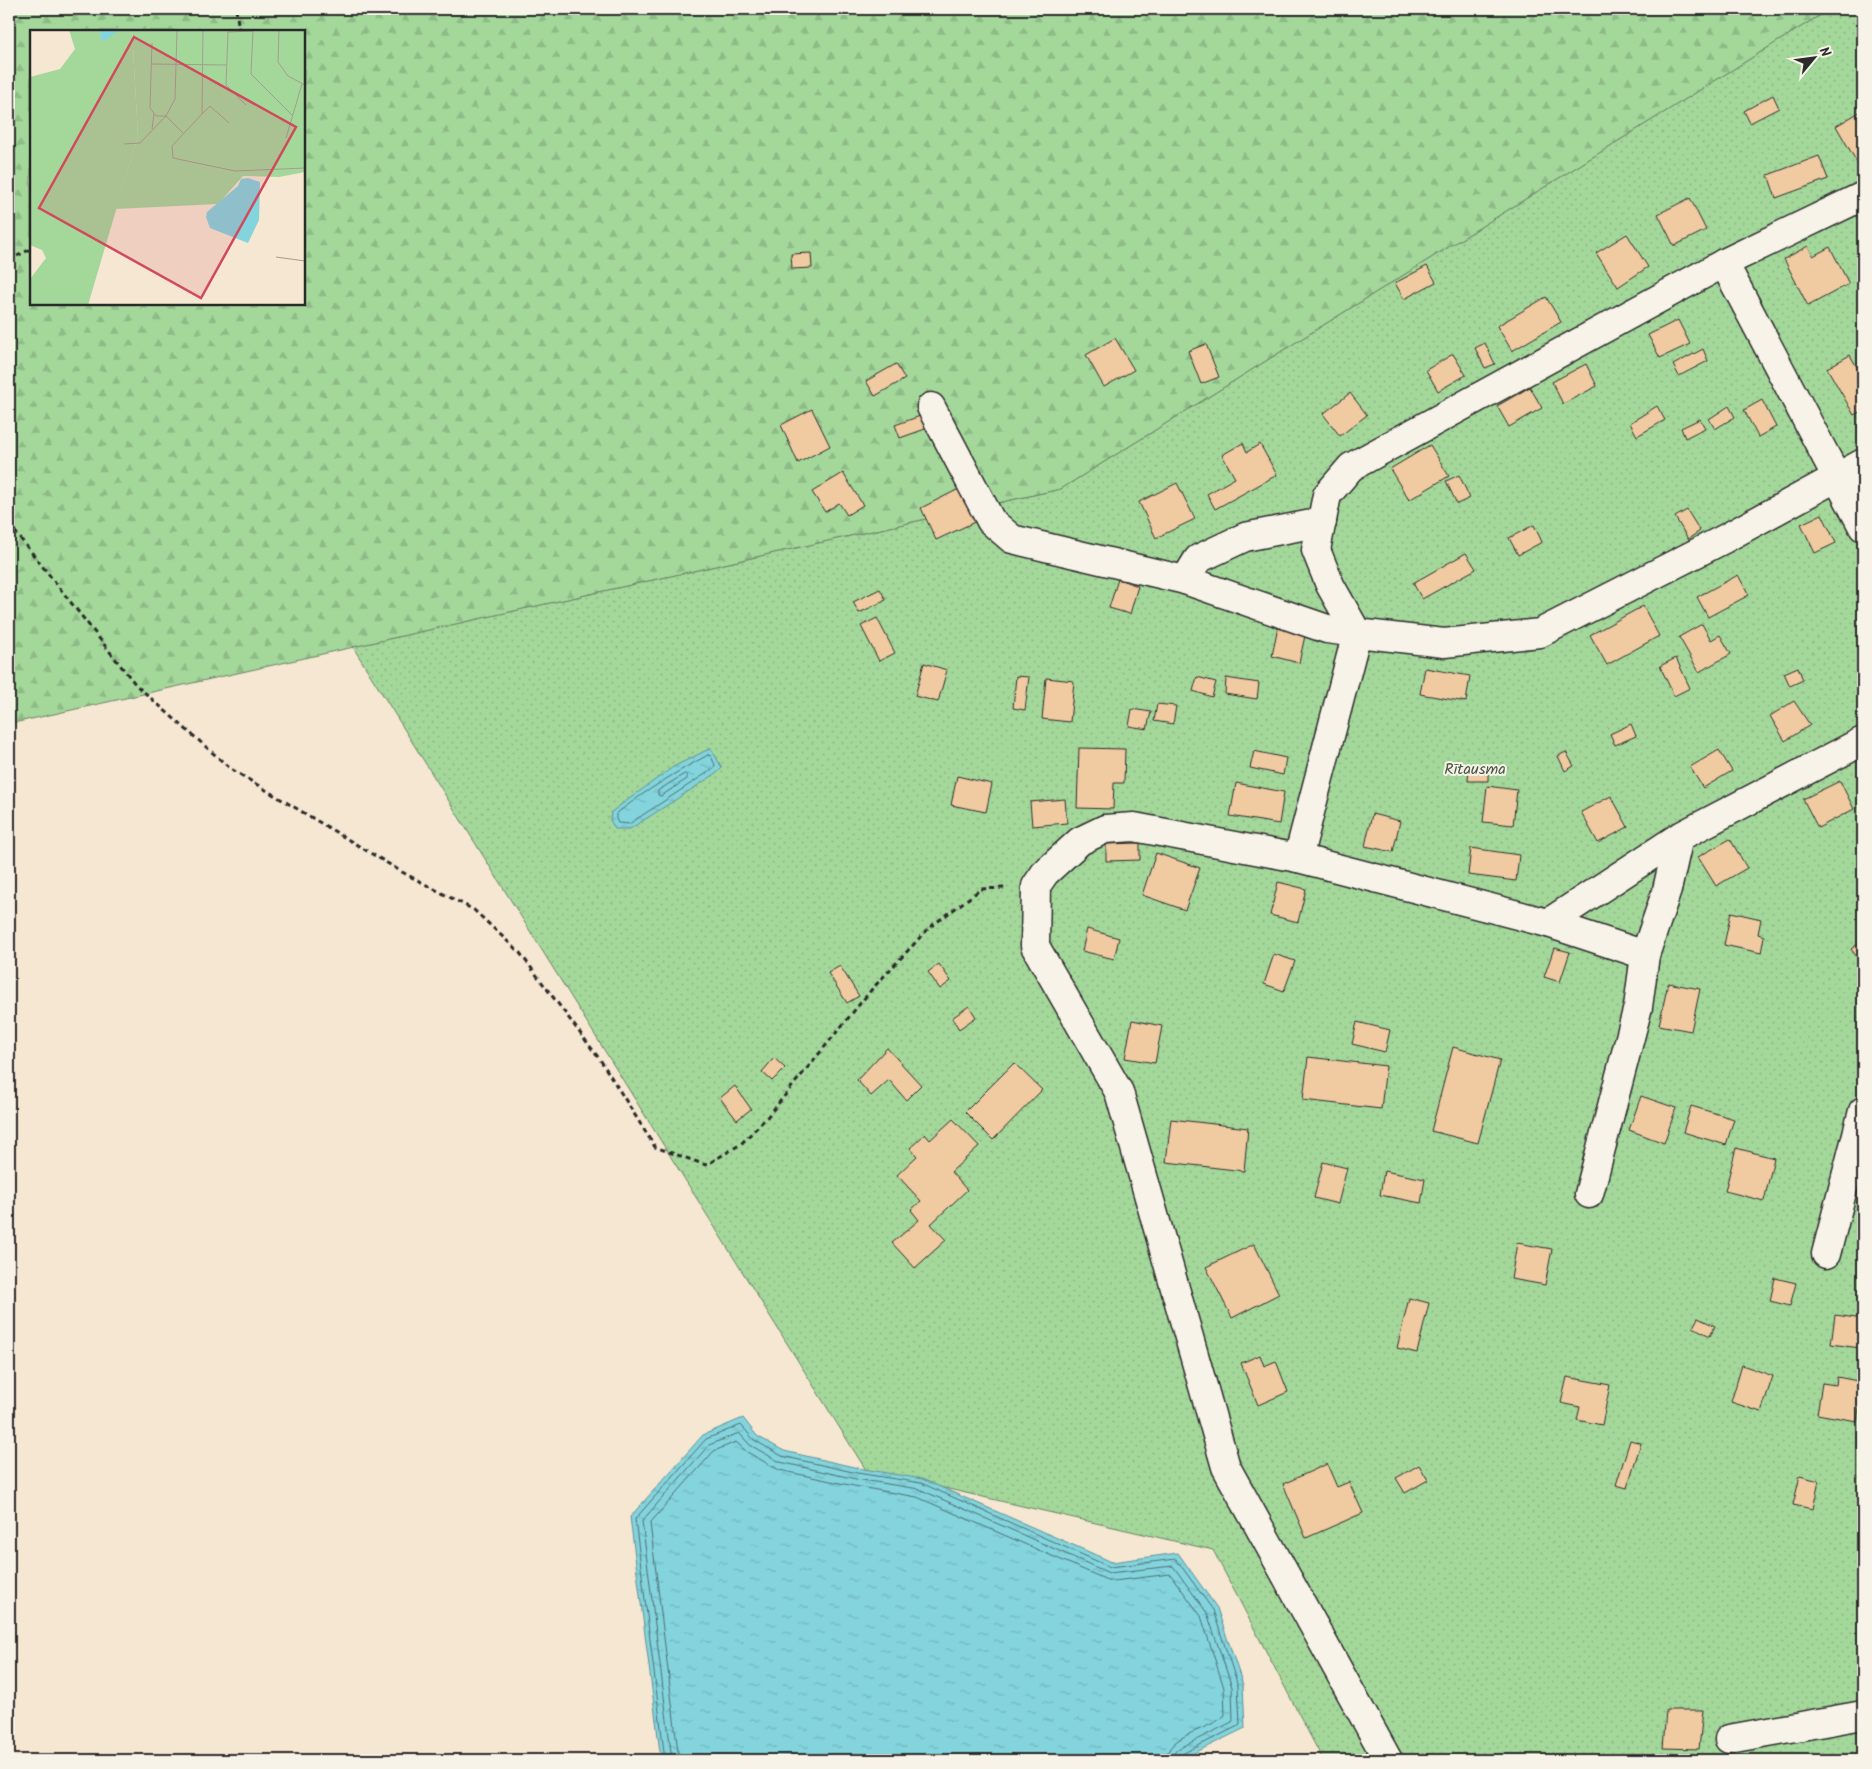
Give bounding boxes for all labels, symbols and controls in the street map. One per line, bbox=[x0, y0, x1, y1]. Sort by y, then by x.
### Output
inset map bbox=[30, 30, 305, 305]
north arrow bbox=[1790, 32, 1840, 82]
text: N bbox=[1813, 43, 1836, 62]
park label: Rītausma bbox=[1444, 757, 1506, 782]

